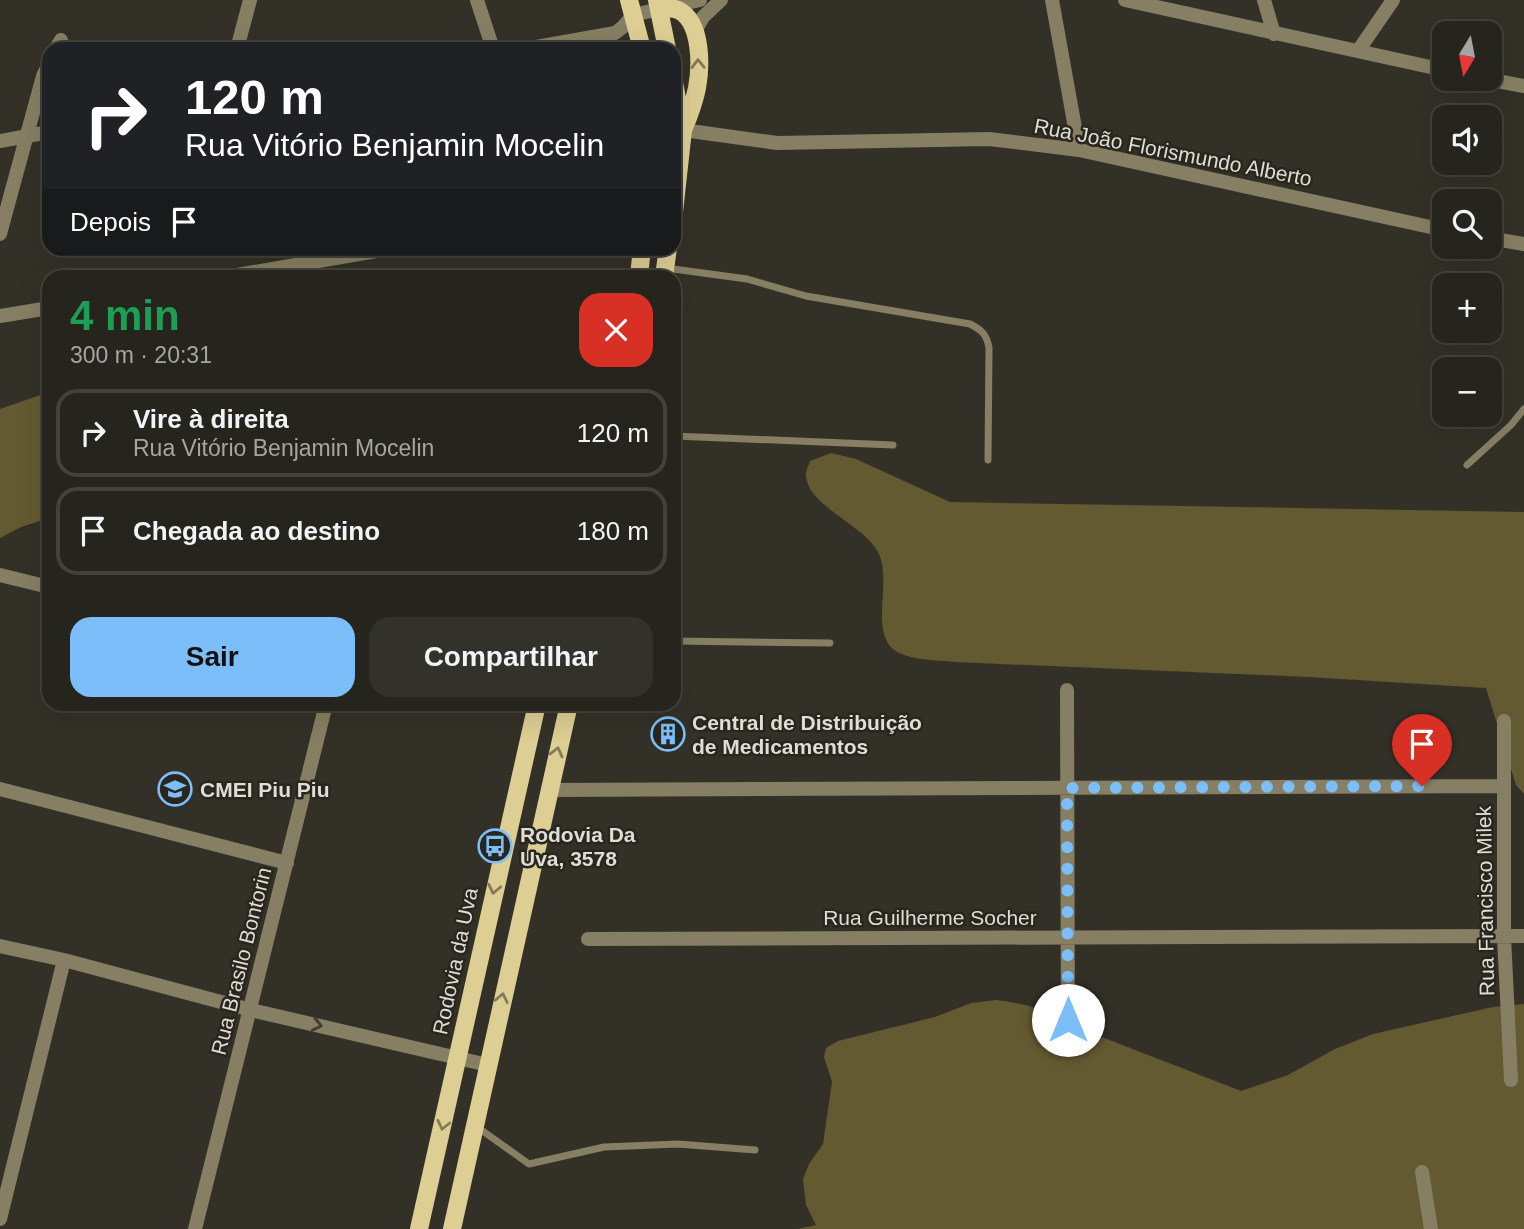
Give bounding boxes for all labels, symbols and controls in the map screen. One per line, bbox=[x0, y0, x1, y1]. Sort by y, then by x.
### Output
north arrow bbox=[1432, 21, 1502, 91]
map controls bbox=[1432, 21, 1502, 427]
one-way arrow bbox=[690, 59, 706, 69]
icon: right bbox=[70, 70, 161, 161]
text: 120 m bbox=[185, 70, 324, 124]
button: sound bbox=[1432, 105, 1502, 175]
street label: Rua João Florismundo Alberto bbox=[1032, 114, 1314, 190]
text: Rua Vitório Benjamin Mocelin bbox=[185, 127, 604, 163]
button: search bbox=[1432, 189, 1502, 259]
icon: arrive bbox=[165, 203, 203, 241]
text: Depois bbox=[70, 207, 151, 237]
button: + bbox=[1432, 273, 1502, 343]
text: 4 min bbox=[70, 292, 180, 339]
button: close bbox=[579, 293, 653, 367]
text: 300 m · 20:31 bbox=[70, 342, 212, 368]
button: − bbox=[1432, 357, 1502, 427]
text: Vire à direita bbox=[133, 404, 289, 434]
icon: right bbox=[74, 414, 112, 452]
text: 120 m bbox=[577, 418, 649, 448]
text: Rua Vitório Benjamin Mocelin bbox=[133, 435, 434, 461]
icon: arrive bbox=[74, 512, 112, 550]
text: Chegada ao destino bbox=[133, 516, 380, 546]
text: 180 m bbox=[577, 516, 649, 546]
button: Sair bbox=[70, 617, 355, 697]
button: Compartilhar bbox=[369, 617, 653, 697]
place label: Central de Distribuição de Medicamentos bbox=[692, 711, 922, 758]
pin bbox=[1392, 714, 1452, 786]
building icon: Central de Distribuição de Medicamentos bbox=[649, 715, 687, 753]
icon: arrive bbox=[1403, 725, 1441, 763]
one-way arrow bbox=[549, 746, 563, 758]
school or university icon: CMEI Piu Piu bbox=[156, 770, 194, 808]
place label: CMEI Piu Piu bbox=[200, 778, 330, 801]
street label: Rua Francisco Milek bbox=[1472, 805, 1498, 996]
place label: Rodovia Da Uva, 3578 bbox=[520, 823, 636, 870]
bus stop icon: Rodovia Da Uva, 3578 bbox=[476, 827, 514, 865]
street label: Rua Brasilo Bontorin bbox=[207, 865, 275, 1057]
one-way arrow bbox=[488, 883, 503, 895]
street label: Rodovia da Uva bbox=[428, 885, 482, 1036]
street label: Rua Guilherme Socher bbox=[823, 906, 1037, 929]
position arrow bbox=[1031, 983, 1105, 1057]
one-way arrow bbox=[494, 992, 509, 1004]
one-way arrow bbox=[311, 1017, 323, 1032]
one-way arrow bbox=[436, 1119, 451, 1131]

